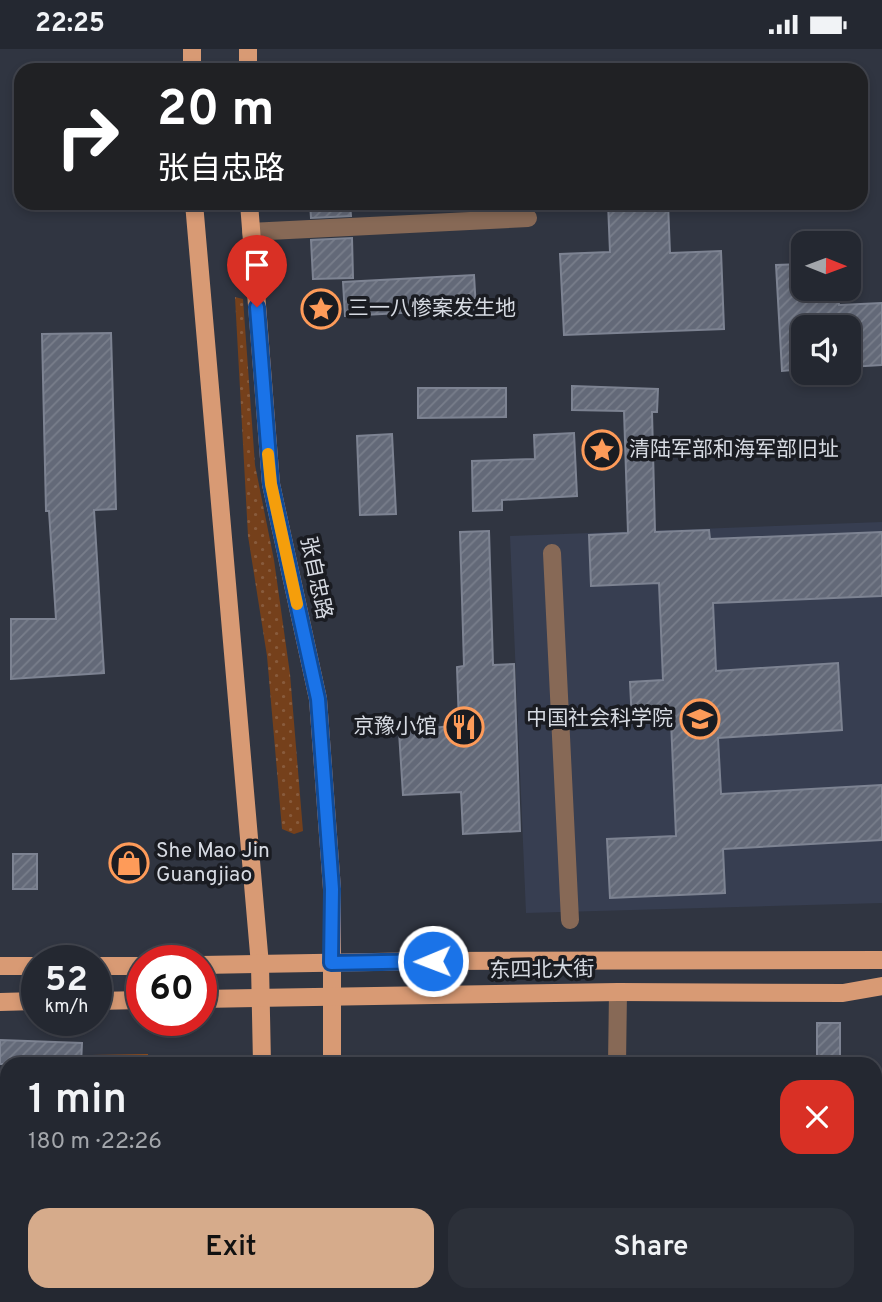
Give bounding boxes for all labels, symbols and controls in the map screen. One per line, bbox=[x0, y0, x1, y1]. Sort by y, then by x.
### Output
text: 22:25 bbox=[35, 8, 105, 41]
text: 20 m bbox=[157, 81, 274, 143]
icon: right bbox=[42, 91, 133, 182]
text: 张自忠路 bbox=[157, 151, 285, 191]
north arrow bbox=[791, 231, 861, 301]
map controls bbox=[791, 231, 861, 385]
pin bbox=[227, 235, 287, 307]
icon: arrive bbox=[238, 246, 276, 284]
place icon: 三一八惨案发生地 bbox=[300, 288, 342, 330]
place label: 三一八惨案发生地 bbox=[348, 296, 516, 323]
button: sound bbox=[791, 315, 861, 385]
place icon: 清陆军部和海军部旧址 bbox=[581, 429, 623, 471]
place label: 清陆军部和海军部旧址 bbox=[629, 437, 839, 464]
street label: 张自忠路 bbox=[293, 534, 337, 622]
school or university icon: 中国社会科学院 bbox=[679, 698, 721, 740]
restaurant icon: 京豫小馆 bbox=[443, 706, 485, 748]
place label: 中国社会科学院 bbox=[526, 706, 673, 733]
place label: 京豫小馆 bbox=[353, 714, 437, 741]
place label: She Mao Jin Guangjiao bbox=[156, 838, 270, 889]
shop icon: She Mao Jin Guangjiao bbox=[108, 842, 150, 884]
position arrow bbox=[396, 924, 470, 998]
speed limit sign: 60 bbox=[126, 945, 217, 1036]
street label: 东四北大街 bbox=[489, 957, 595, 985]
text: 52 bbox=[45, 959, 88, 1003]
text: km/h bbox=[45, 996, 88, 1019]
text: 1 min bbox=[28, 1075, 127, 1128]
button: close bbox=[780, 1080, 854, 1154]
text: 180 m · 22:26 bbox=[28, 1128, 162, 1157]
button: Exit bbox=[28, 1208, 434, 1288]
button: Share bbox=[448, 1208, 854, 1288]

